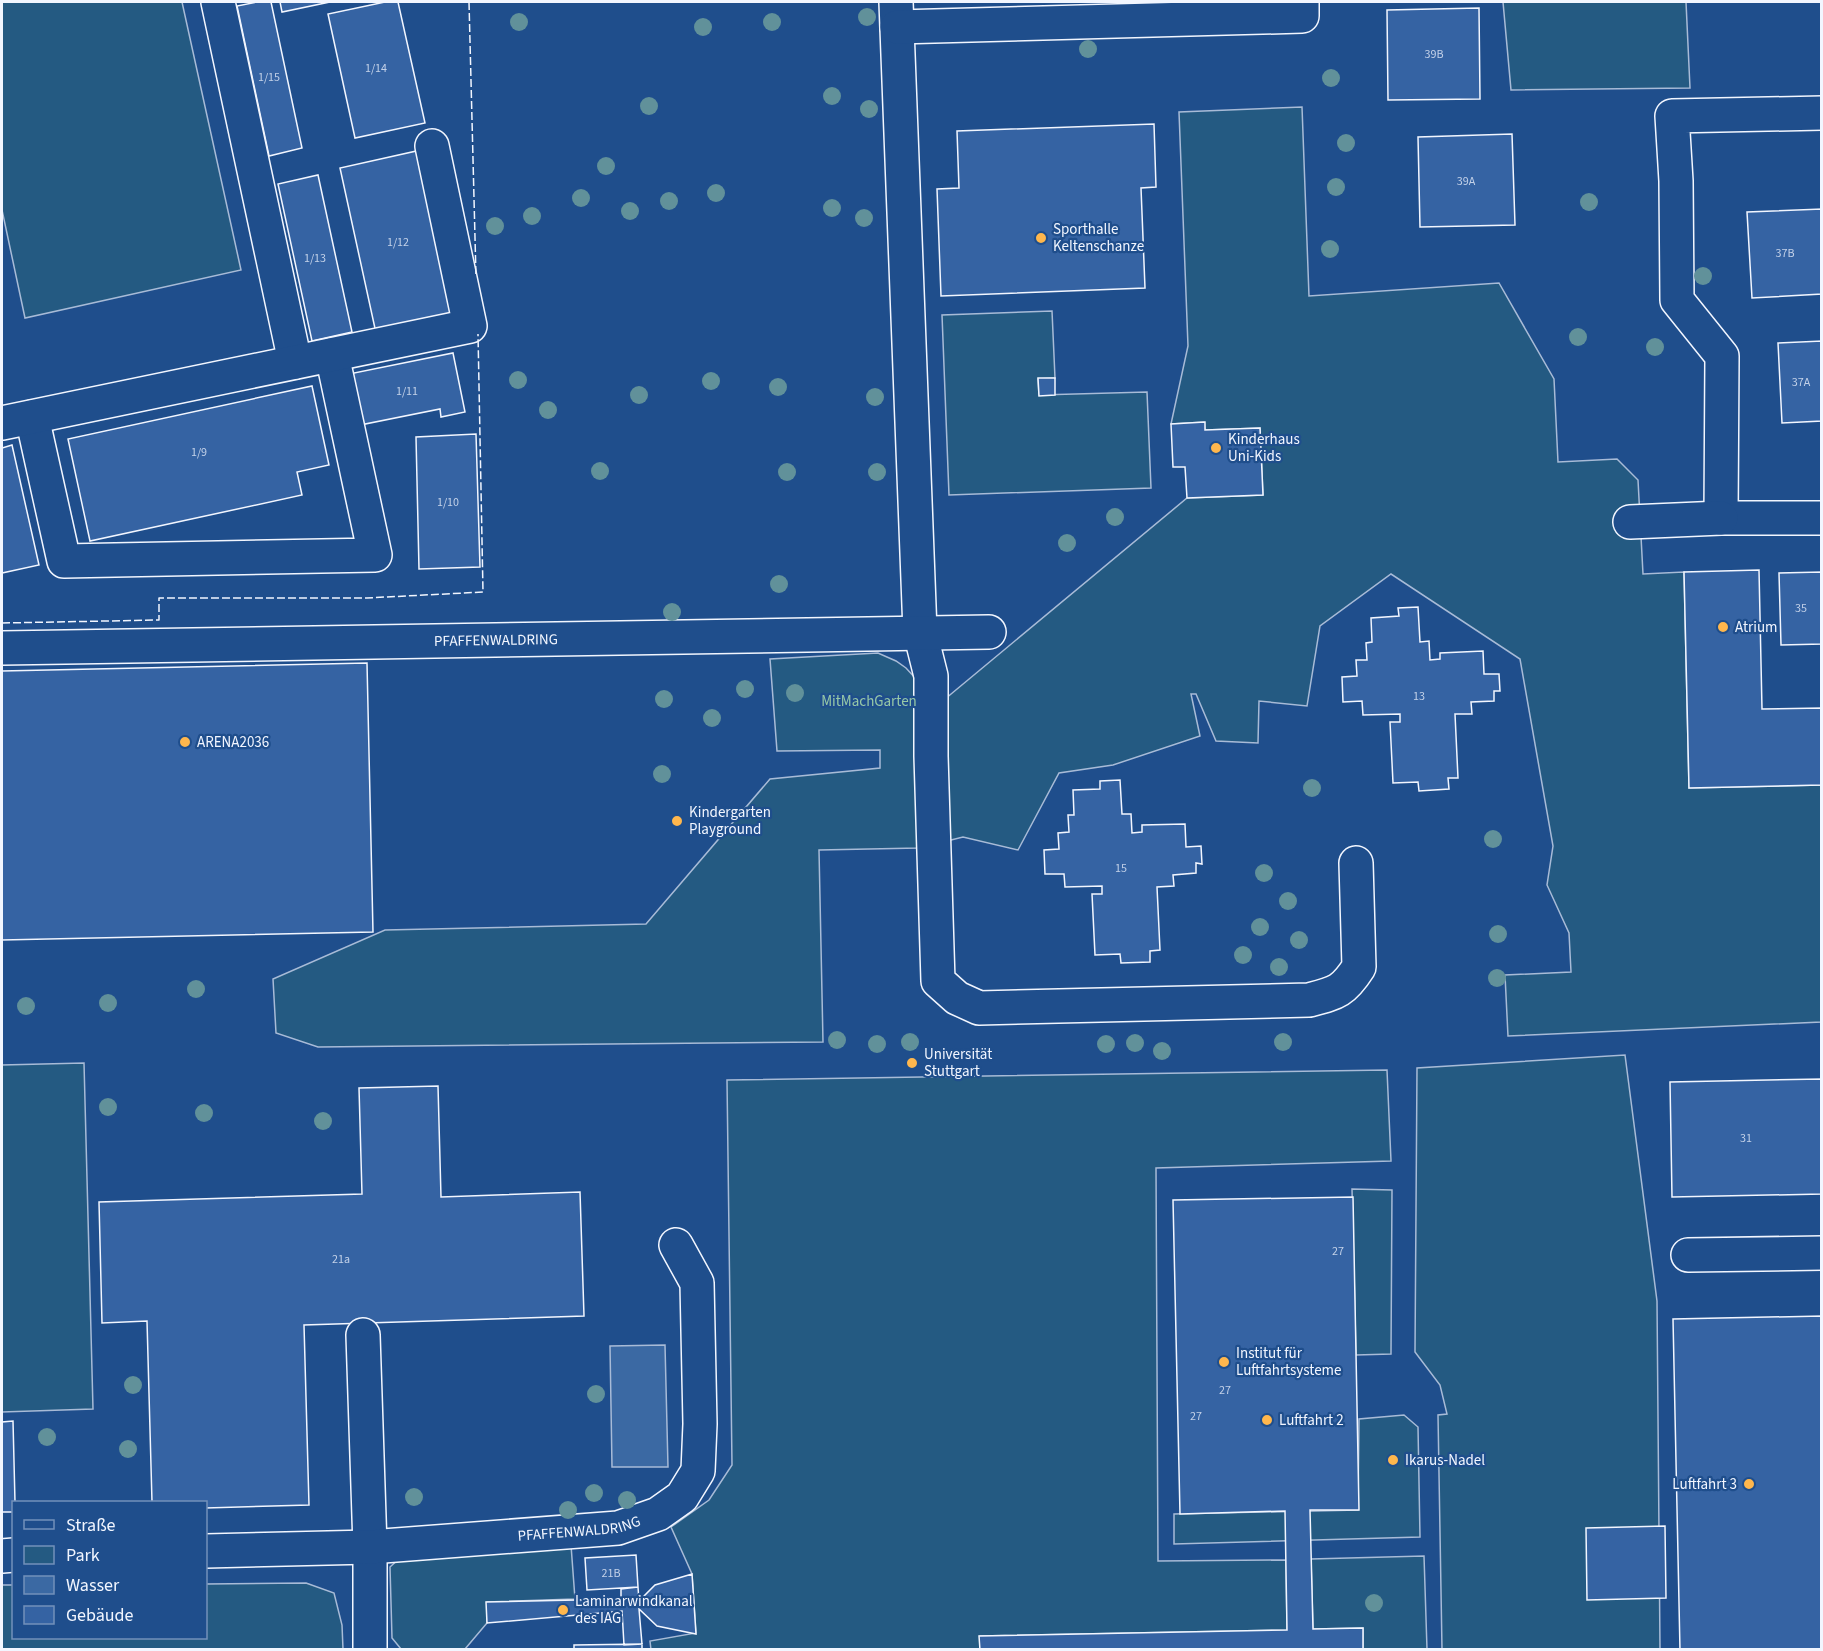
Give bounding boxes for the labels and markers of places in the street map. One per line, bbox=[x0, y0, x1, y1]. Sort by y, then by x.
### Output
place label: Sporthalle Keltenschanze bbox=[1053, 219, 1144, 257]
marker: Sporthalle Keltenschanze bbox=[1034, 231, 1048, 245]
place label: Kinderhaus Uni-Kids bbox=[1228, 429, 1300, 467]
marker: Kinderhaus Uni-Kids bbox=[1209, 441, 1223, 455]
place label: Atrium bbox=[1735, 617, 1778, 638]
marker: Atrium bbox=[1716, 620, 1730, 634]
place label: ARENA2036 bbox=[197, 732, 269, 753]
marker: ARENA2036 bbox=[178, 735, 192, 749]
place label: Kindergarten Playground bbox=[689, 802, 771, 840]
marker: Kindergarten Playground bbox=[670, 814, 684, 828]
place label: Universität Stuttgart bbox=[924, 1044, 992, 1082]
marker: Universität Stuttgart bbox=[905, 1056, 919, 1070]
place label: Institut für Luftfahrtsysteme bbox=[1236, 1343, 1341, 1381]
marker: Institut für Luftfahrtsysteme bbox=[1217, 1355, 1231, 1369]
place label: Luftfahrt 2 bbox=[1279, 1410, 1344, 1431]
marker: Luftfahrt 2 bbox=[1260, 1413, 1274, 1427]
place label: Ikarus-Nadel bbox=[1405, 1450, 1485, 1471]
marker: Ikarus-Nadel bbox=[1386, 1453, 1400, 1467]
place label: Luftfahrt 3 bbox=[1672, 1474, 1737, 1495]
marker: Luftfahrt 3 bbox=[1742, 1477, 1756, 1491]
place label: Laminarwindkanal des IAG bbox=[575, 1591, 693, 1629]
marker: Laminarwindkanal des IAG bbox=[556, 1603, 570, 1617]

